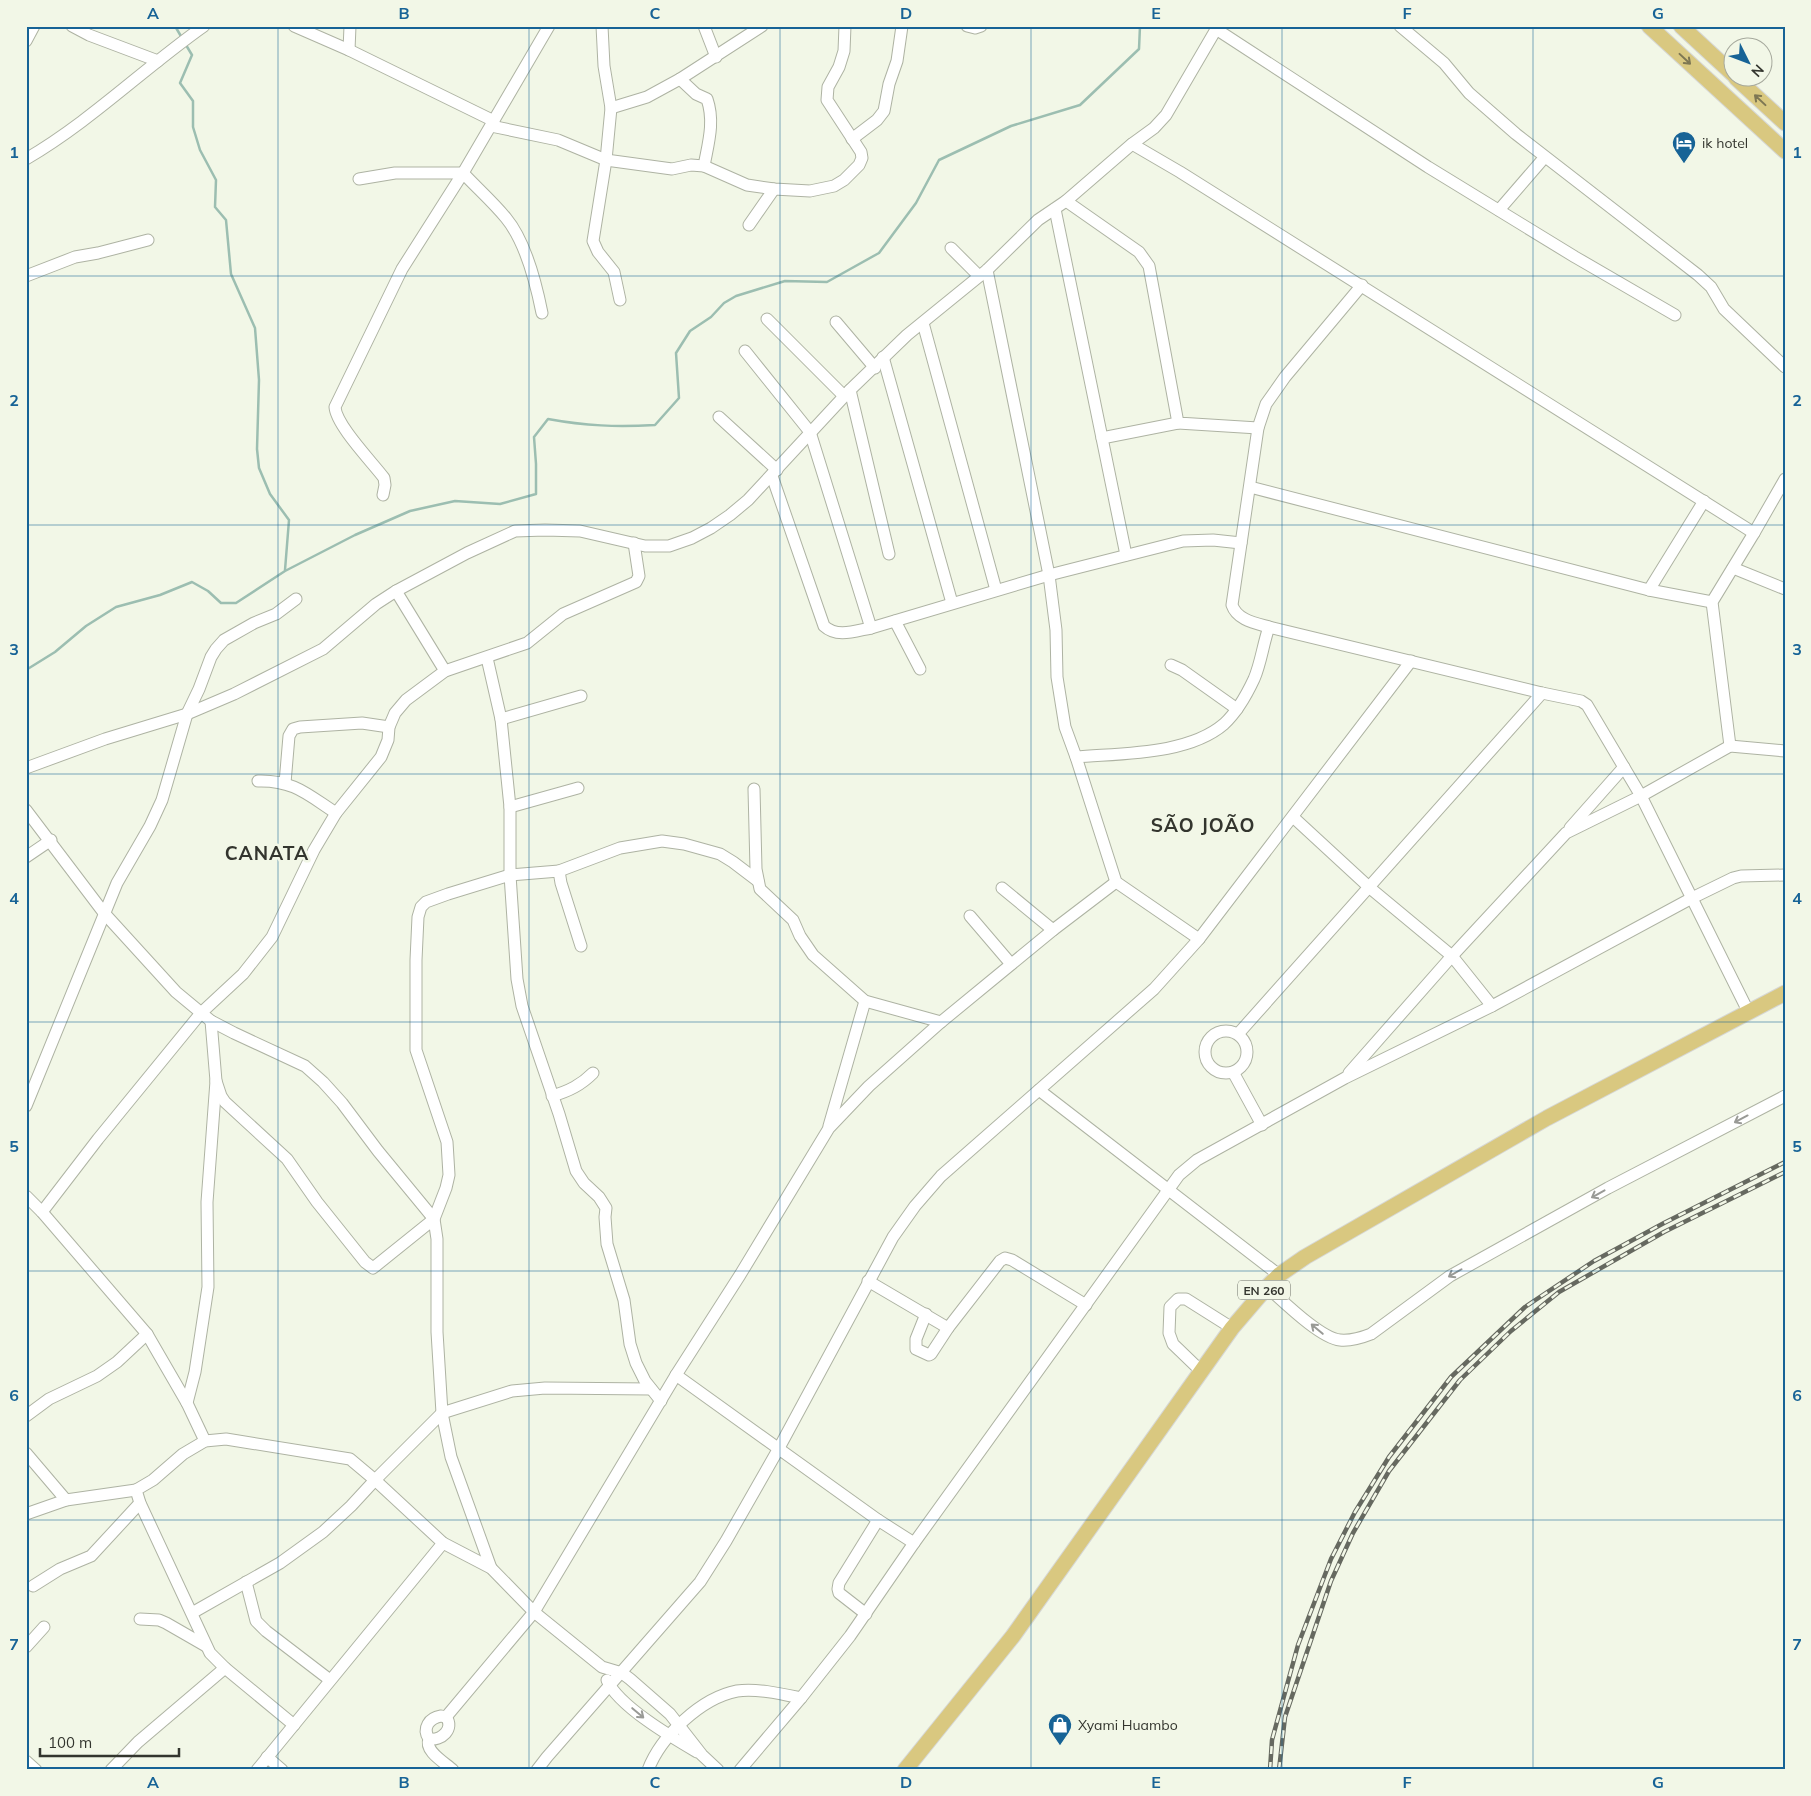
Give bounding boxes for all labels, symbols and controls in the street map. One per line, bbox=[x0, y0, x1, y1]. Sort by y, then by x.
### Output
text: A bbox=[147, 3, 159, 23]
text: B bbox=[398, 3, 410, 23]
text: C bbox=[650, 3, 661, 23]
text: D bbox=[900, 3, 912, 23]
text: E bbox=[1151, 3, 1161, 23]
text: F bbox=[1402, 3, 1412, 23]
text: G bbox=[1652, 3, 1664, 23]
north arrow bbox=[1724, 38, 1774, 88]
one-way arrow bbox=[1678, 53, 1691, 65]
text: N bbox=[1747, 61, 1768, 81]
one-way arrow bbox=[1754, 94, 1767, 106]
hotel icon: ik hotel bbox=[1671, 130, 1697, 164]
place label: ik hotel bbox=[1702, 134, 1748, 152]
text: 1 bbox=[9, 142, 19, 162]
text: 1 bbox=[1792, 142, 1802, 162]
text: 2 bbox=[9, 390, 19, 410]
text: 2 bbox=[1792, 390, 1802, 410]
text: 3 bbox=[9, 639, 19, 659]
text: 3 bbox=[1792, 639, 1802, 659]
district label: SÃO JOÃO bbox=[1151, 813, 1255, 837]
district label: CANATA bbox=[225, 841, 309, 865]
text: 4 bbox=[9, 888, 19, 908]
text: 4 bbox=[1792, 888, 1802, 908]
one-way arrow bbox=[1734, 1114, 1749, 1124]
text: 5 bbox=[9, 1136, 19, 1156]
text: 5 bbox=[1792, 1136, 1802, 1156]
one-way arrow bbox=[1590, 1189, 1605, 1199]
one-way arrow bbox=[1449, 1268, 1463, 1278]
road number: EN 260 bbox=[1238, 1280, 1290, 1300]
one-way arrow bbox=[1311, 1323, 1324, 1334]
text: 6 bbox=[9, 1385, 19, 1405]
text: 6 bbox=[1792, 1385, 1802, 1405]
text: 7 bbox=[9, 1634, 19, 1654]
text: 7 bbox=[1792, 1634, 1802, 1654]
one-way arrow bbox=[631, 1707, 644, 1718]
shop icon: Xyami Huambo bbox=[1047, 1712, 1073, 1746]
place label: Xyami Huambo bbox=[1078, 1716, 1178, 1734]
scale bar bbox=[40, 1726, 179, 1758]
text: 100 m bbox=[48, 1733, 92, 1752]
text: A bbox=[147, 1772, 159, 1792]
text: B bbox=[398, 1772, 410, 1792]
text: C bbox=[650, 1772, 661, 1792]
text: D bbox=[900, 1772, 912, 1792]
text: E bbox=[1151, 1772, 1161, 1792]
text: F bbox=[1402, 1772, 1412, 1792]
text: G bbox=[1652, 1772, 1664, 1792]

